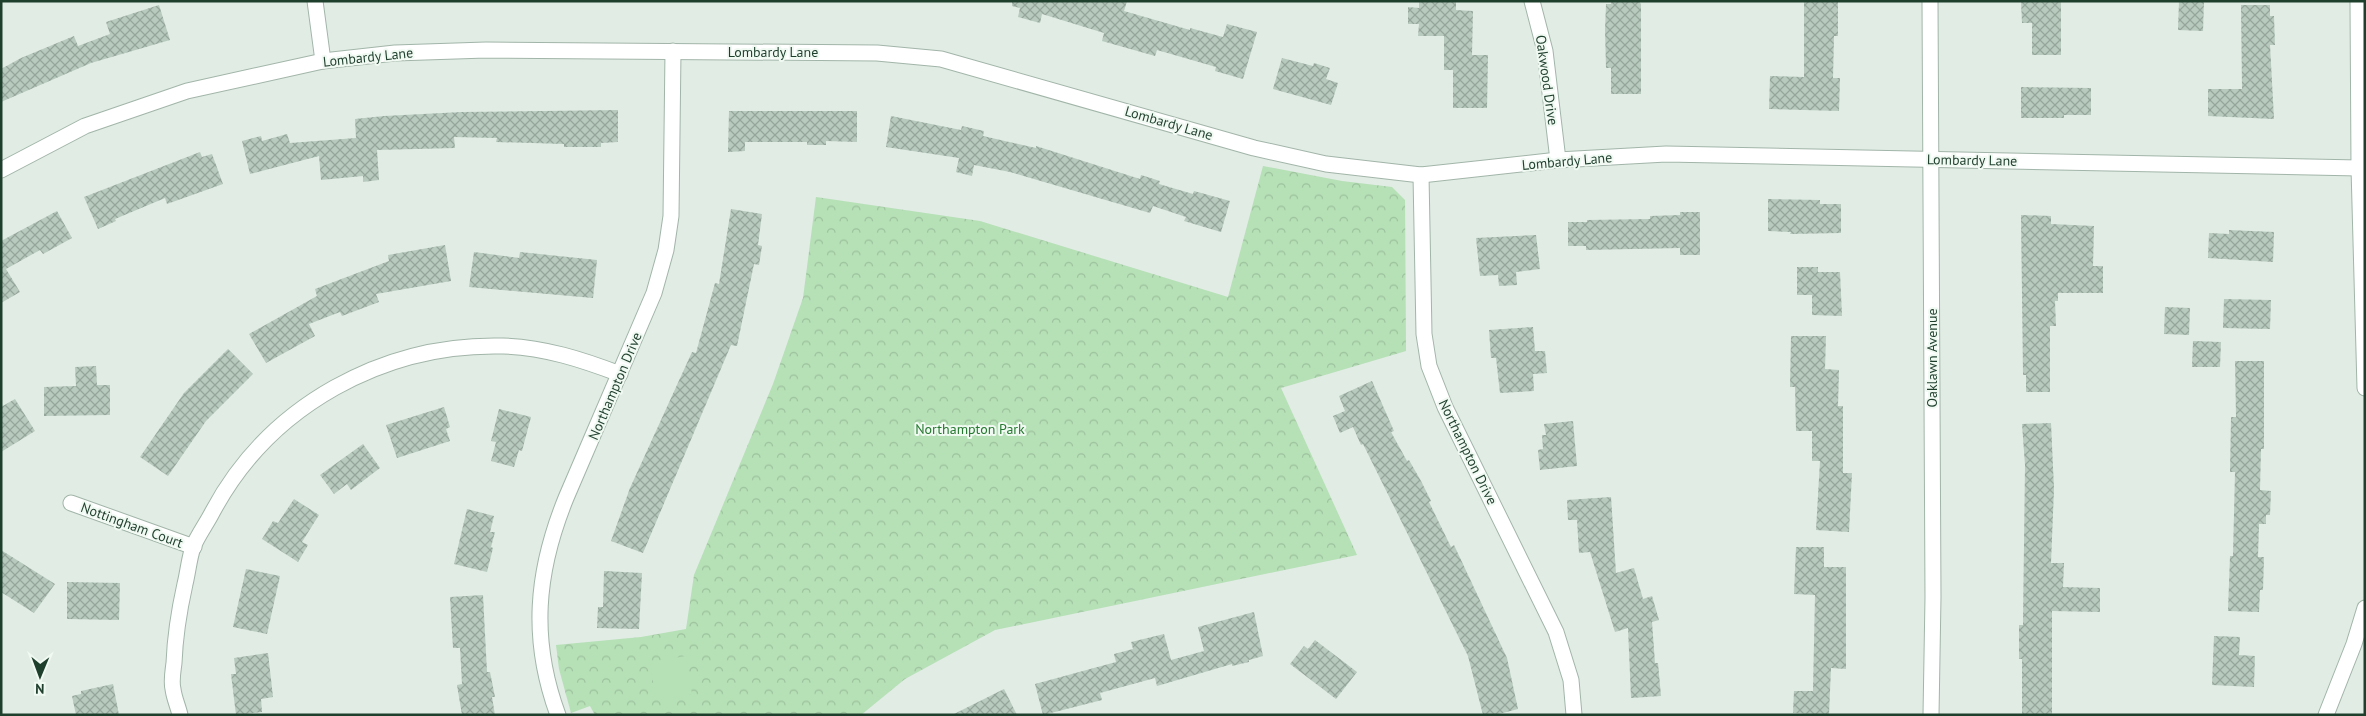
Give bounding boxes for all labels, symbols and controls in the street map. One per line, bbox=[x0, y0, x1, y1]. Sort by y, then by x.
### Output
street label: Oakwood Drive bbox=[1532, 34, 1562, 126]
street label: Lombardy Lane bbox=[322, 43, 414, 71]
street label: Lombardy Lane bbox=[728, 43, 818, 61]
street label: Lombardy Lane bbox=[1123, 102, 1215, 144]
street label: Lombardy Lane bbox=[1521, 148, 1613, 174]
street label: Lombardy Lane bbox=[1927, 150, 2017, 170]
street label: Oaklawn Avenue bbox=[1923, 308, 1941, 408]
street label: Northampton Drive bbox=[584, 329, 646, 443]
street label: Northampton Drive bbox=[1435, 396, 1501, 508]
park label: Northampton Park bbox=[915, 420, 1025, 438]
street label: Nottingham Court bbox=[78, 498, 186, 552]
north arrow bbox=[15, 651, 65, 701]
text: N bbox=[35, 680, 45, 698]

